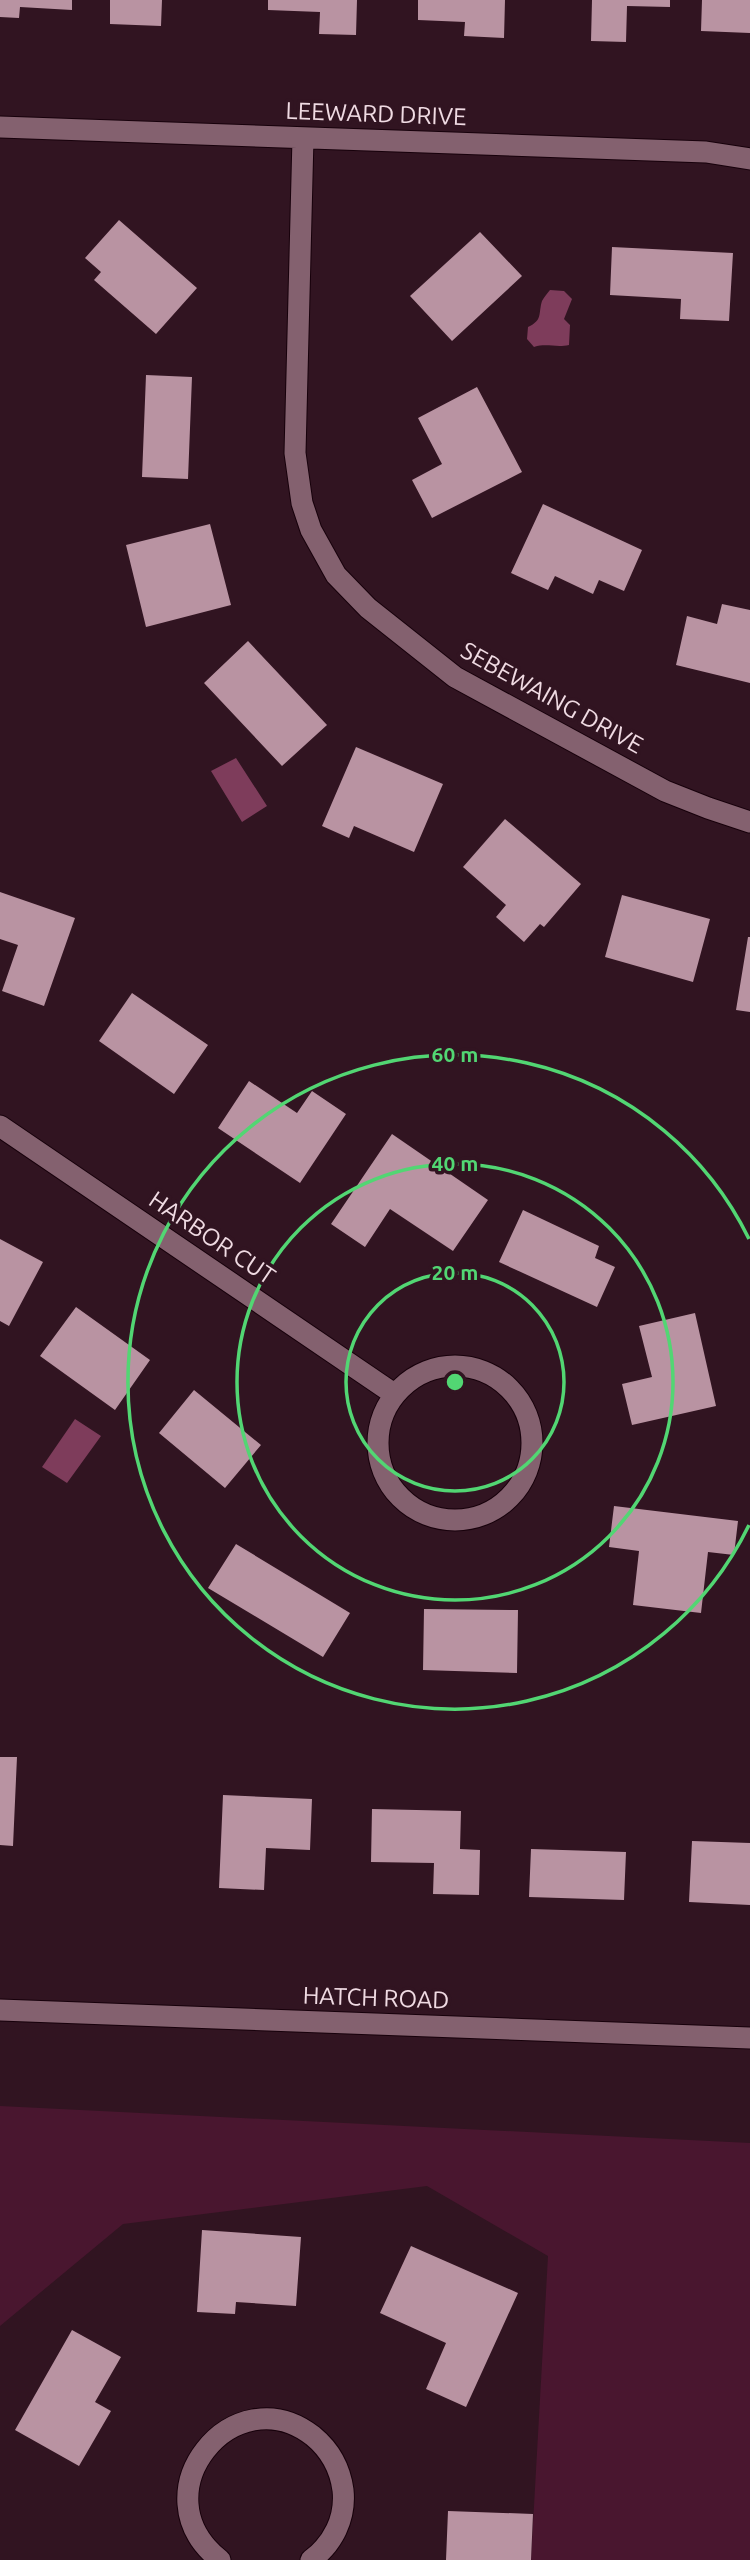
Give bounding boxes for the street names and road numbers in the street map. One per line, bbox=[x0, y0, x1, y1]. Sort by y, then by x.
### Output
street label: LEEWARD DRIVE bbox=[285, 97, 467, 130]
street label: SEBEWAING DRIVE bbox=[457, 636, 648, 759]
street label: HARBOR CUT bbox=[144, 1186, 280, 1290]
street label: HATCH ROAD bbox=[302, 1981, 450, 2014]

